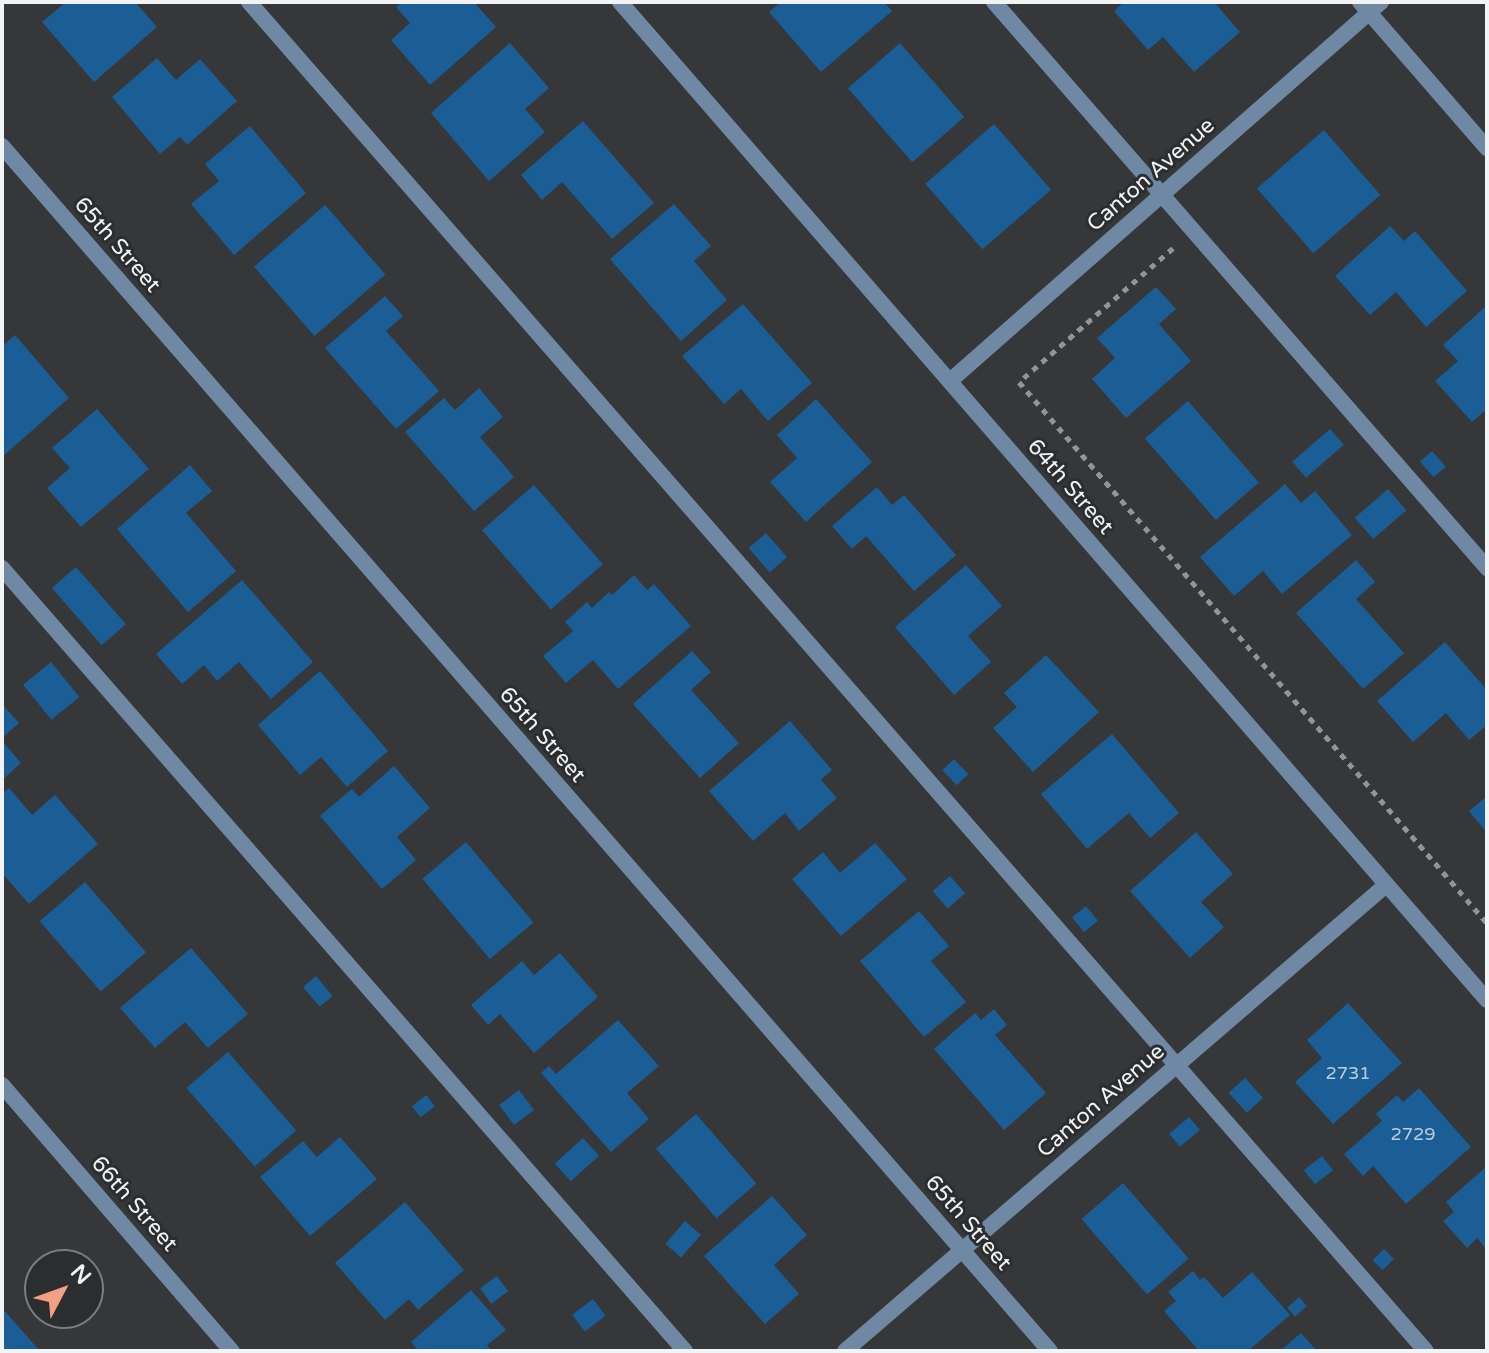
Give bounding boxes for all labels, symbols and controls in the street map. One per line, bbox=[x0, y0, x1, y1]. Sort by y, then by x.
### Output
street label: Canton Avenue bbox=[1082, 112, 1220, 238]
street label: 65th Street bbox=[68, 192, 166, 298]
street label: 64th Street bbox=[1021, 434, 1119, 540]
street label: 65th Street bbox=[493, 682, 591, 788]
street label: Canton Avenue bbox=[1032, 1038, 1170, 1164]
house number: 2731 bbox=[1325, 1062, 1371, 1084]
house number: 2729 bbox=[1390, 1123, 1436, 1145]
street label: 66th Street bbox=[85, 1151, 183, 1257]
street label: 65th Street bbox=[919, 1170, 1017, 1276]
north arrow bbox=[24, 1249, 104, 1329]
text: N bbox=[65, 1259, 96, 1290]

